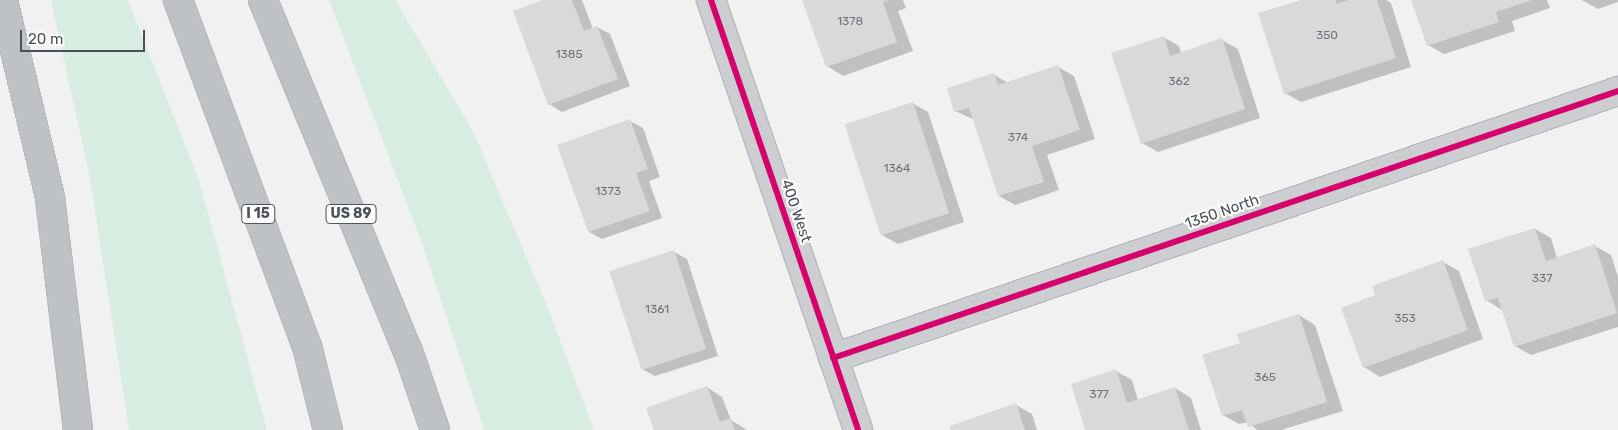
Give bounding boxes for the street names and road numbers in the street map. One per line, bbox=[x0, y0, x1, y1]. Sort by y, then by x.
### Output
street label: 400 West bbox=[777, 177, 815, 245]
street label: 1350 North bbox=[1183, 191, 1261, 233]
road number: I 15 bbox=[240, 202, 276, 225]
road number: US 89 bbox=[325, 202, 377, 225]

